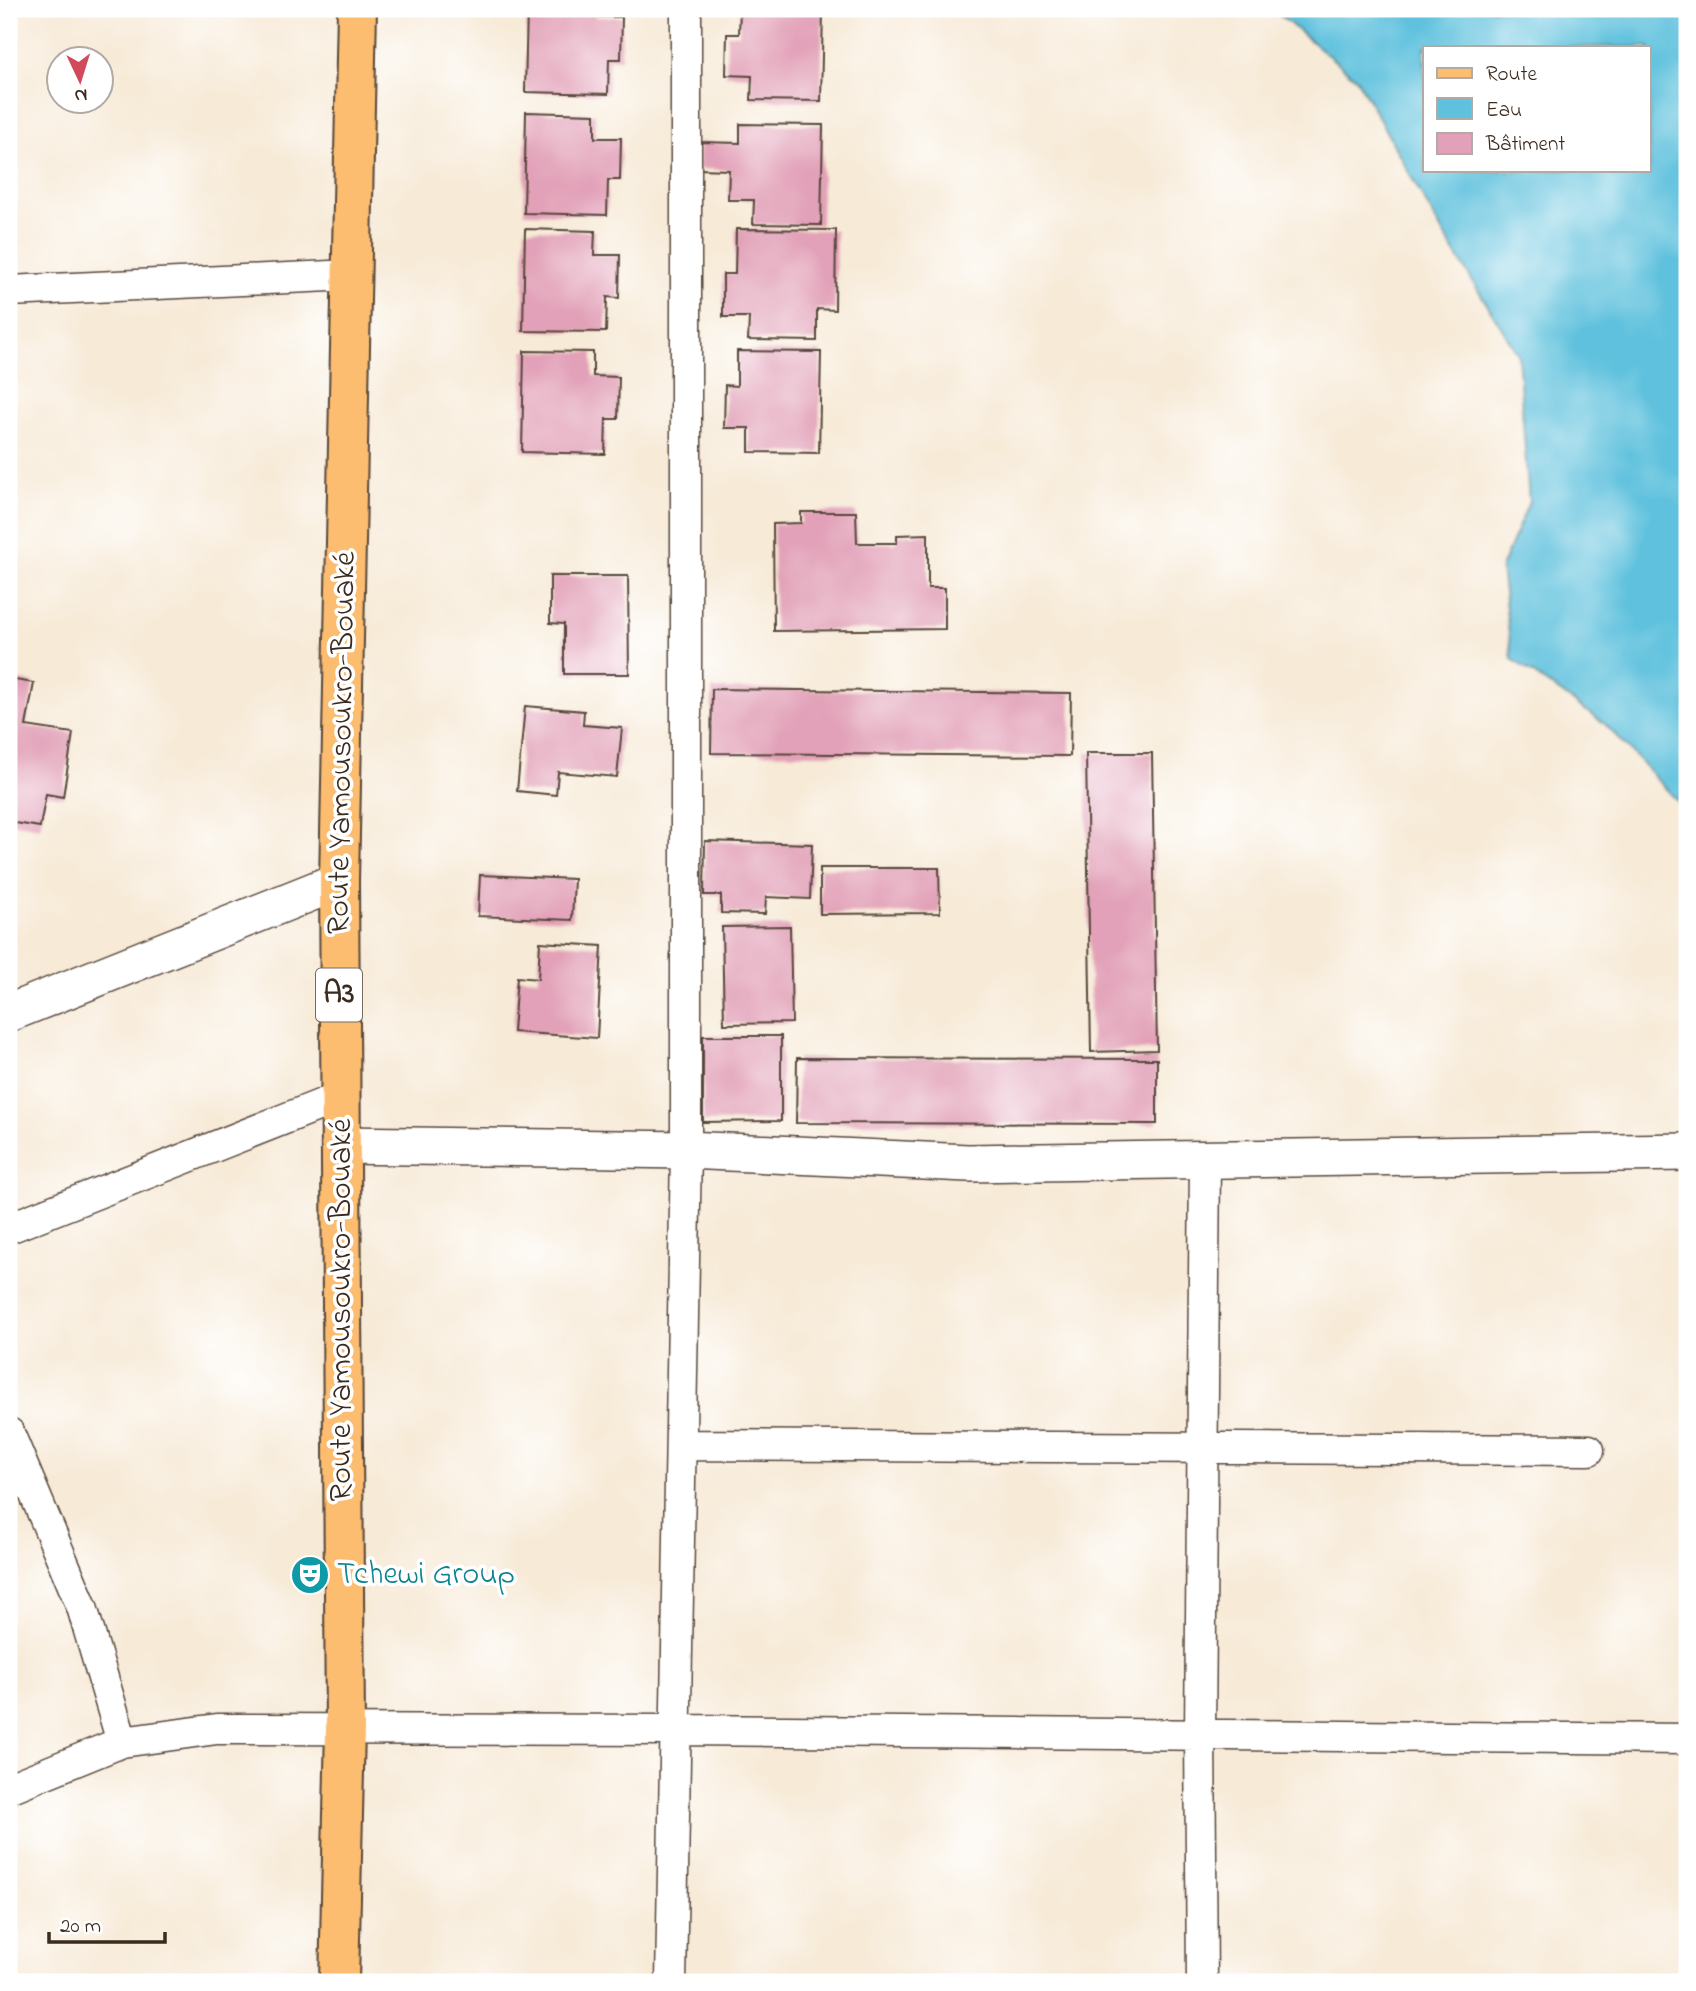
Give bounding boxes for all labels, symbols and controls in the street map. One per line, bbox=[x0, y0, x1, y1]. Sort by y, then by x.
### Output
north arrow bbox=[46, 46, 116, 116]
legend bbox=[1423, 46, 1650, 172]
text: Route bbox=[1486, 60, 1538, 90]
text: N bbox=[73, 81, 88, 108]
text: Eau bbox=[1486, 96, 1522, 126]
text: Bâtiment bbox=[1485, 130, 1565, 160]
street label: Route Yamousoukro-Bouaké bbox=[316, 550, 370, 935]
road number: A3 bbox=[316, 968, 362, 1021]
street label: Route Yamousoukro-Bouaké bbox=[319, 1118, 366, 1502]
place label: Tchewi Group bbox=[337, 1552, 515, 1599]
theatre icon: Tchewi Group bbox=[289, 1554, 331, 1596]
scale bar bbox=[49, 1900, 164, 1944]
text: 20 m bbox=[60, 1912, 101, 1942]

